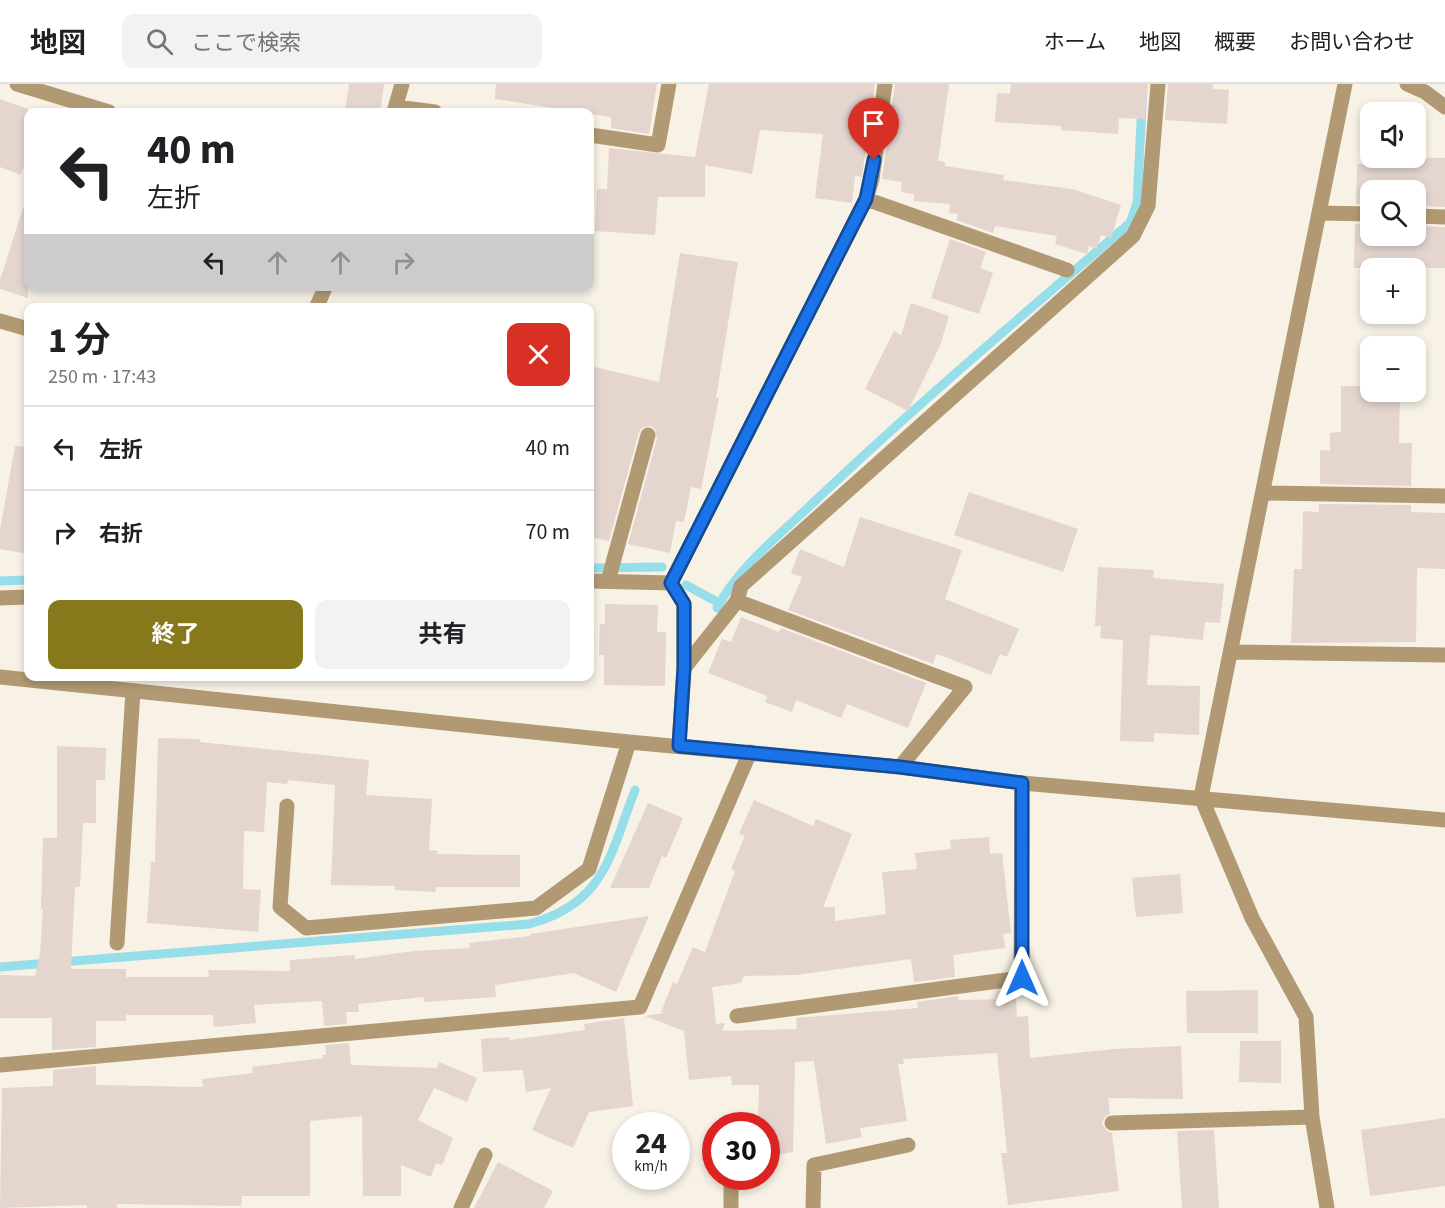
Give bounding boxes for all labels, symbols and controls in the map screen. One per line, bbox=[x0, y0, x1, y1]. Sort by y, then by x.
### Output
search box bbox=[122, 14, 542, 68]
text: 地図 bbox=[30, 23, 86, 63]
icon: search bbox=[143, 25, 176, 58]
text: ここで検索 bbox=[191, 27, 301, 59]
text: ホーム bbox=[1044, 27, 1106, 57]
text: 地図 bbox=[1139, 27, 1181, 57]
text: 概要 bbox=[1214, 27, 1256, 57]
text: お問い合わせ bbox=[1289, 27, 1415, 57]
pin bbox=[848, 98, 899, 160]
map controls bbox=[1360, 102, 1426, 402]
button: sound bbox=[1360, 102, 1426, 168]
icon: arrive bbox=[857, 107, 890, 140]
text: 40 m bbox=[147, 120, 236, 180]
icon: left bbox=[48, 132, 126, 210]
text: 左折 bbox=[147, 179, 201, 218]
button: search bbox=[1360, 180, 1426, 246]
icon: left bbox=[198, 246, 231, 279]
icon: ahead bbox=[261, 246, 294, 279]
icon: ahead bbox=[324, 246, 357, 279]
icon: right bbox=[387, 246, 420, 279]
button: + bbox=[1360, 258, 1426, 324]
text: 1 分 bbox=[48, 315, 110, 366]
button: close bbox=[507, 323, 570, 386]
button: − bbox=[1360, 336, 1426, 402]
text: 250 m · 17:43 bbox=[48, 363, 156, 391]
icon: left bbox=[48, 432, 81, 465]
text: 40 m bbox=[525, 432, 570, 464]
text: 左折 bbox=[99, 434, 143, 466]
icon: right bbox=[48, 516, 81, 549]
text: 70 m bbox=[525, 516, 570, 548]
text: 右折 bbox=[99, 518, 143, 550]
button: 終了 bbox=[48, 600, 303, 669]
button: 共有 bbox=[315, 600, 570, 669]
position arrow bbox=[990, 946, 1054, 1010]
speed limit sign: 30 bbox=[702, 1112, 780, 1190]
text: 24 bbox=[635, 1122, 667, 1165]
text: km/h bbox=[634, 1156, 668, 1177]

